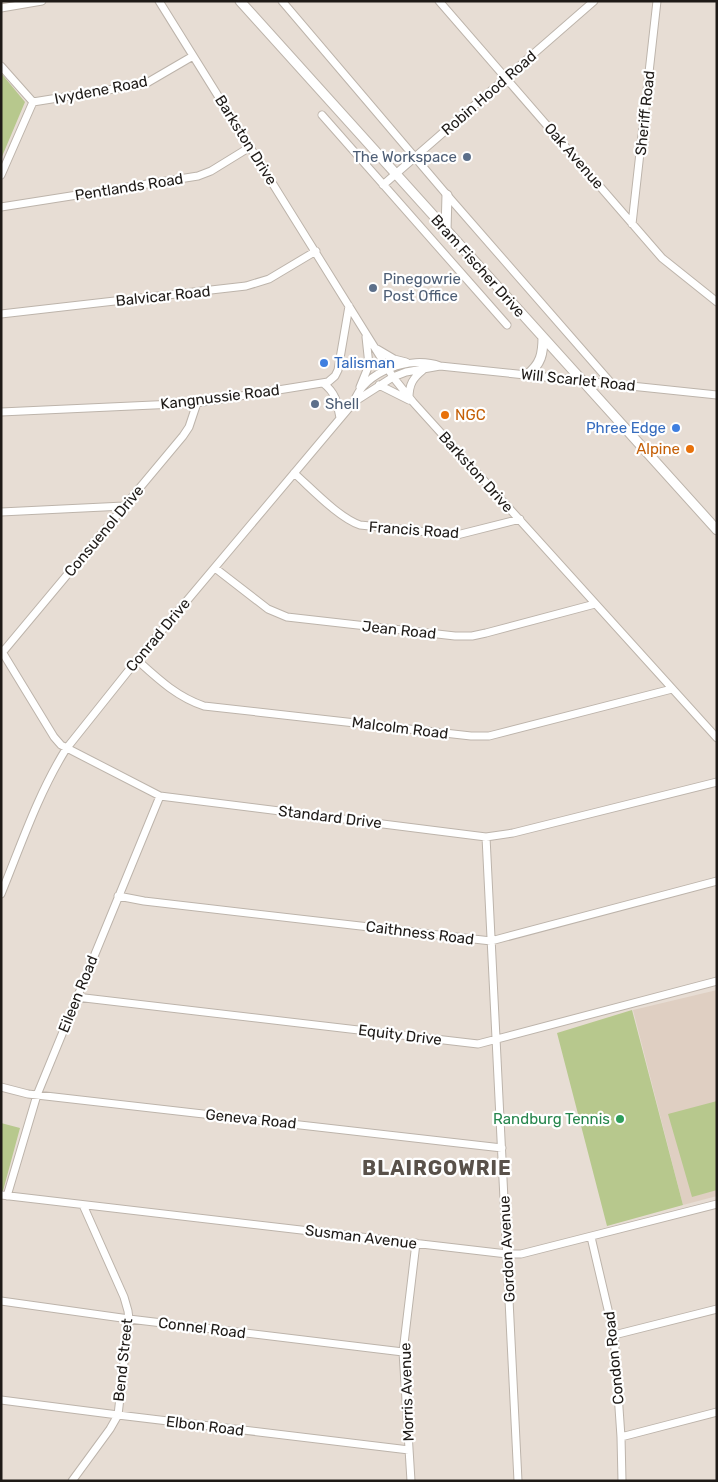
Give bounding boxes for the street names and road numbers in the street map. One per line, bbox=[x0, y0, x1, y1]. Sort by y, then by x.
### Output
street label: Robin Hood Road bbox=[438, 47, 540, 139]
street label: Sheriff Road bbox=[632, 70, 658, 156]
street label: Ivydene Road bbox=[53, 72, 149, 108]
street label: Barkston Drive bbox=[211, 92, 281, 188]
street label: Oak Avenue bbox=[540, 119, 608, 193]
street label: Pentlands Road bbox=[73, 170, 185, 204]
street label: Bram Fischer Drive bbox=[427, 211, 529, 321]
street label: Balvicar Road bbox=[115, 282, 211, 310]
street label: Will Scarlet Road bbox=[520, 365, 636, 395]
street label: Kangnussie Road bbox=[159, 381, 281, 413]
street label: Barkston Drive bbox=[435, 428, 517, 516]
street label: Consuenol Drive bbox=[61, 482, 147, 580]
street label: Francis Road bbox=[368, 518, 460, 542]
street label: Conrad Drive bbox=[122, 595, 194, 675]
street label: Jean Road bbox=[361, 617, 437, 643]
street label: Malcolm Road bbox=[351, 713, 449, 743]
street label: Standard Drive bbox=[277, 802, 383, 832]
street label: Caithness Road bbox=[365, 917, 475, 949]
street label: Eileen Road bbox=[54, 953, 102, 1035]
street label: Equity Drive bbox=[357, 1021, 443, 1049]
street label: Geneva Road bbox=[205, 1105, 297, 1133]
street label: Gordon Avenue bbox=[495, 1195, 519, 1303]
street label: Susman Avenue bbox=[304, 1221, 418, 1253]
street label: Condon Road bbox=[600, 1311, 628, 1405]
street label: Connel Road bbox=[157, 1314, 247, 1342]
street label: Bend Street bbox=[110, 1317, 136, 1402]
street label: Morris Avenue bbox=[396, 1342, 418, 1442]
street label: Elbon Road bbox=[165, 1412, 245, 1440]

